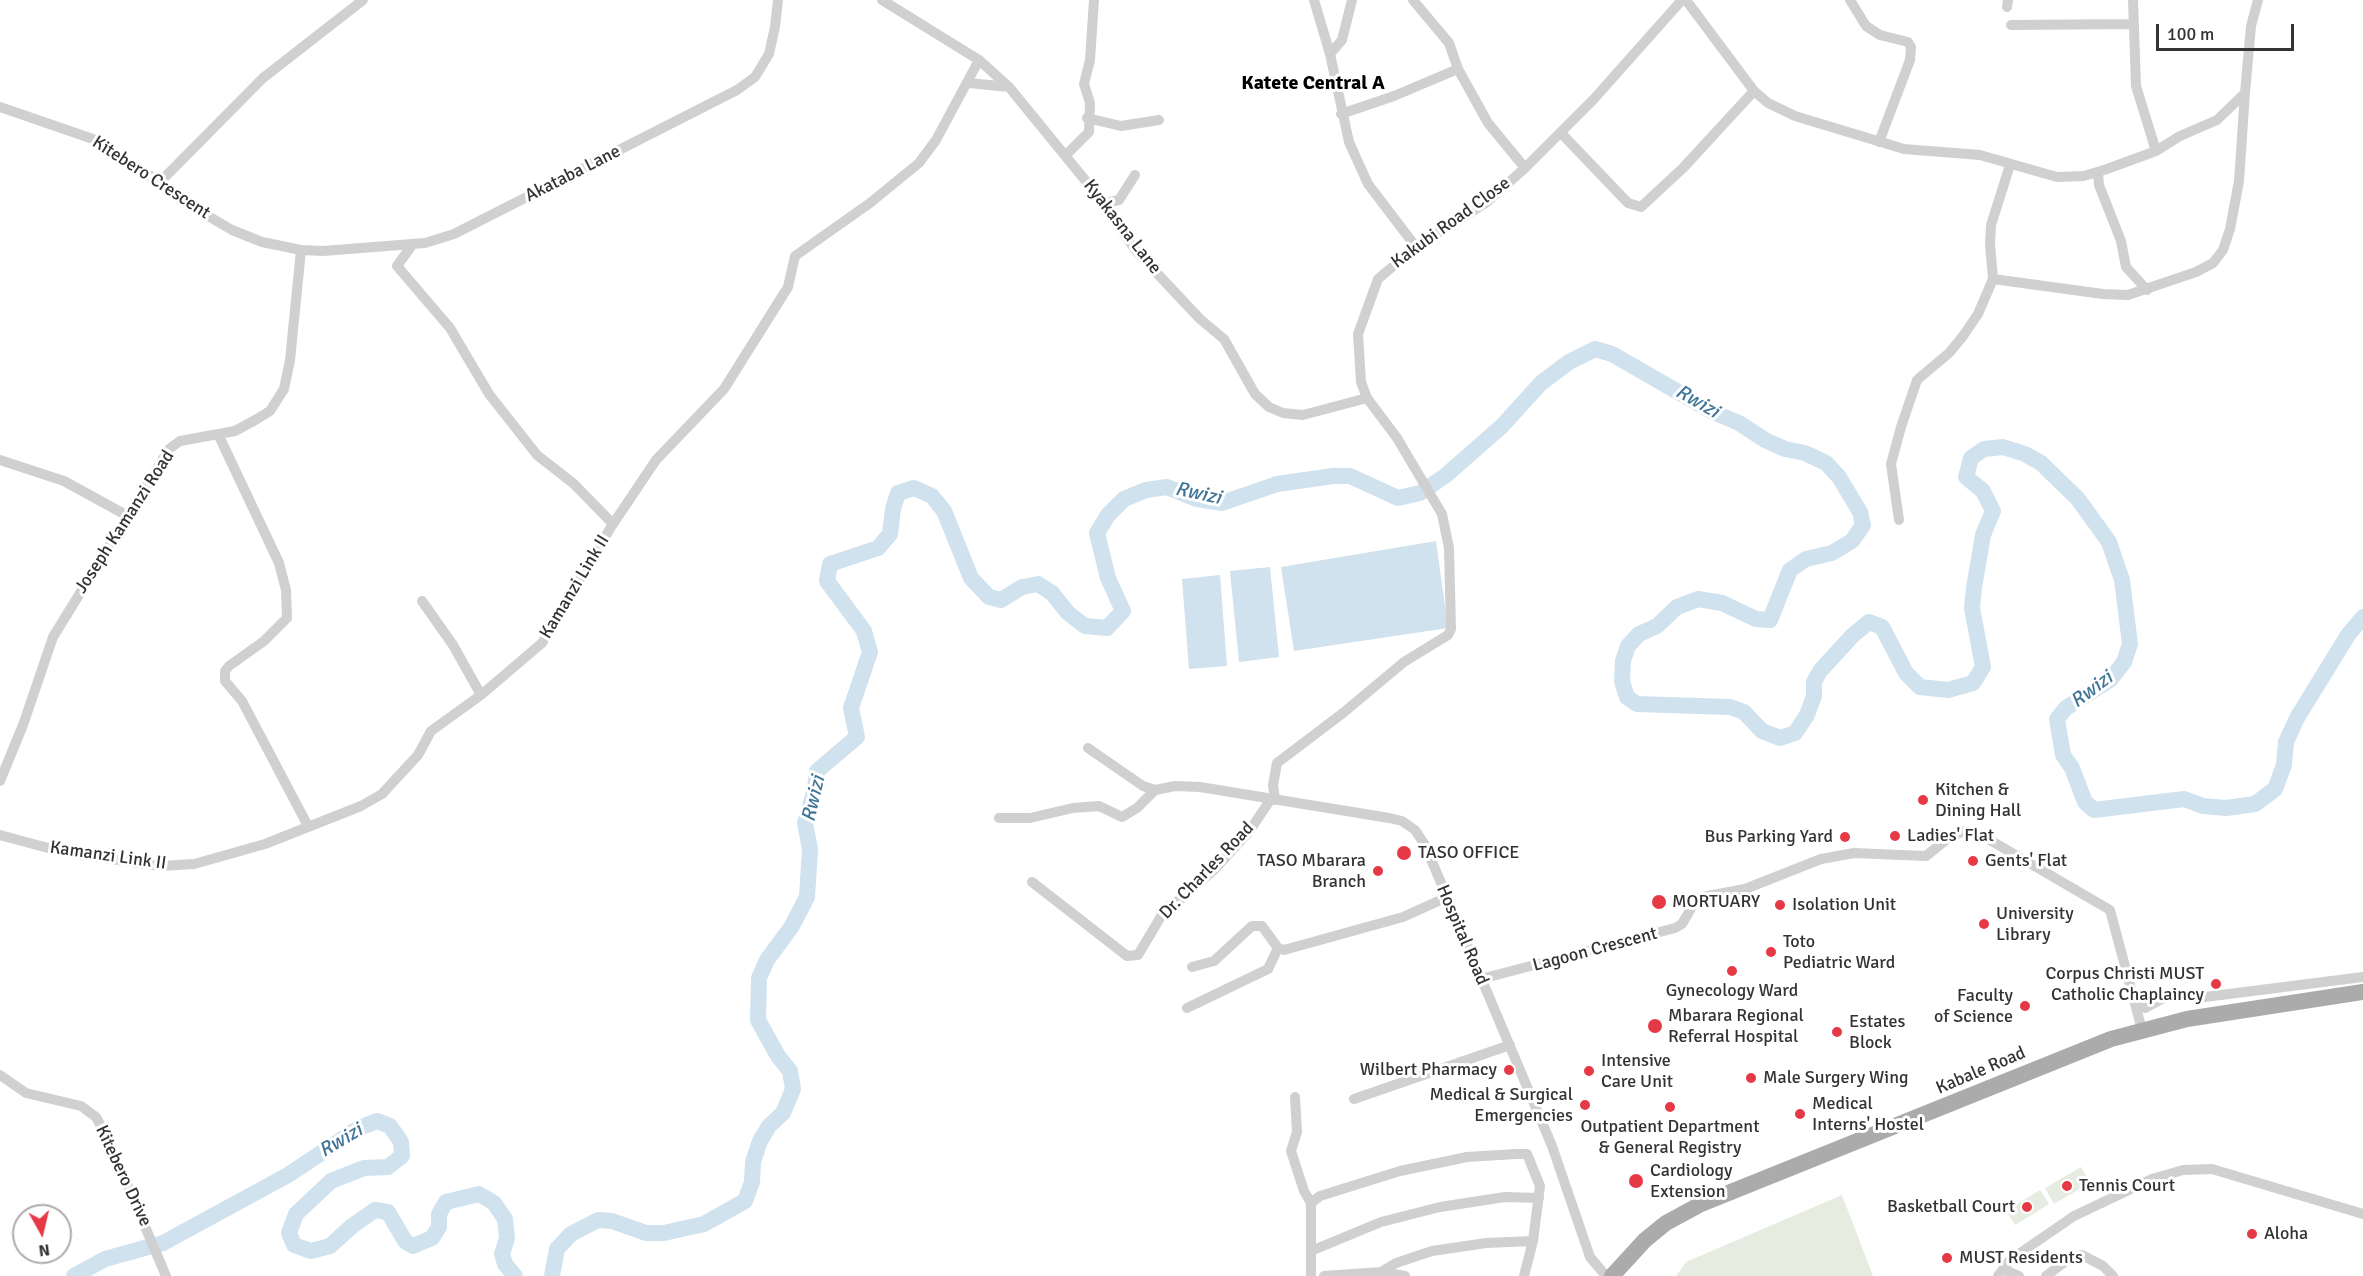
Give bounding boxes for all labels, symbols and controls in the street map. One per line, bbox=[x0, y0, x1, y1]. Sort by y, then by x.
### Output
scale bar bbox=[2159, 12, 2297, 50]
text: 100 m bbox=[2167, 23, 2214, 45]
district label: Katete Central A bbox=[1241, 72, 1385, 96]
street label: Kitebero Crescent bbox=[88, 132, 214, 224]
street label: Akataba Lane bbox=[522, 141, 624, 207]
street label: Kakubi Road Close bbox=[1387, 173, 1515, 273]
street label: Kyakasna Lane bbox=[1078, 175, 1166, 279]
water label: Rwizi bbox=[1671, 380, 1723, 424]
street label: Joseph Kamanzi Road bbox=[71, 446, 179, 598]
water label: Rwizi bbox=[1173, 477, 1223, 511]
street label: Kamanzi Link II bbox=[536, 531, 614, 643]
water label: Rwizi bbox=[2066, 666, 2118, 714]
water label: Rwizi bbox=[797, 774, 831, 824]
place label: Kitchen & Dining Hall bbox=[1935, 779, 2021, 822]
marker: Kitchen & Dining Hall bbox=[1916, 793, 1930, 807]
street label: Dr. Charles Road bbox=[1155, 818, 1259, 924]
place label: Ladies' Flat bbox=[1907, 825, 1994, 847]
place label: Bus Parking Yard bbox=[1704, 826, 1833, 848]
marker: Ladies' Flat bbox=[1888, 829, 1902, 843]
marker: Bus Parking Yard bbox=[1838, 830, 1852, 844]
street label: Kamanzi Link II bbox=[48, 837, 168, 875]
place label: TASO OFFICE bbox=[1418, 842, 1519, 864]
marker: TASO OFFICE bbox=[1395, 844, 1413, 862]
place label: TASO Mbarara Branch bbox=[1257, 850, 1366, 892]
place label: Gents' Flat bbox=[1985, 850, 2067, 872]
marker: Gents' Flat bbox=[1966, 854, 1980, 868]
marker: TASO Mbarara Branch bbox=[1371, 864, 1385, 878]
street label: Hospital Road bbox=[1431, 882, 1493, 988]
place label: MORTUARY bbox=[1672, 891, 1760, 913]
marker: MORTUARY bbox=[1650, 893, 1668, 911]
place label: Isolation Unit bbox=[1792, 894, 1896, 916]
marker: Isolation Unit bbox=[1773, 898, 1787, 912]
place label: University Library bbox=[1996, 903, 2074, 946]
marker: University Library bbox=[1977, 917, 1991, 931]
street label: Lagoon Crescent bbox=[1530, 923, 1660, 977]
place label: Toto Pediatric Ward bbox=[1783, 931, 1895, 974]
marker: Toto Pediatric Ward bbox=[1764, 945, 1778, 959]
place label: Corpus Christi MUST Catholic Chaplaincy bbox=[2046, 963, 2204, 1006]
marker: Gynecology Ward bbox=[1725, 964, 1739, 978]
marker: Corpus Christi MUST Catholic Chaplaincy bbox=[2209, 977, 2223, 991]
place label: Gynecology Ward bbox=[1666, 980, 1798, 1002]
place label: Faculty of Science bbox=[1934, 985, 2013, 1028]
marker: Faculty of Science bbox=[2018, 999, 2032, 1013]
place label: Mbarara Regional Referral Hospital bbox=[1668, 1005, 1804, 1048]
place label: Estates Block bbox=[1849, 1011, 1905, 1054]
marker: Mbarara Regional Referral Hospital bbox=[1646, 1017, 1664, 1035]
marker: Estates Block bbox=[1830, 1025, 1844, 1039]
street label: Kabale Road bbox=[1933, 1042, 2029, 1100]
place label: Intensive Care Unit bbox=[1601, 1050, 1673, 1092]
place label: Wilbert Pharmacy bbox=[1360, 1059, 1497, 1081]
marker: Wilbert Pharmacy bbox=[1502, 1063, 1516, 1077]
marker: Intensive Care Unit bbox=[1582, 1064, 1596, 1078]
place label: Male Surgery Wing bbox=[1763, 1067, 1909, 1089]
marker: Male Surgery Wing bbox=[1744, 1071, 1758, 1085]
place label: Medical & Surgical Emergencies bbox=[1430, 1084, 1573, 1126]
place label: Medical Interns' Hostel bbox=[1812, 1093, 1924, 1136]
marker: Medical & Surgical Emergencies bbox=[1578, 1098, 1592, 1112]
marker: Outpatient Department & General Registry bbox=[1663, 1100, 1677, 1114]
marker: Medical Interns' Hostel bbox=[1793, 1107, 1807, 1121]
place label: Outpatient Department & General Registry bbox=[1581, 1116, 1759, 1158]
water label: Rwizi bbox=[315, 1119, 367, 1163]
street label: Kitebero Drive bbox=[90, 1122, 156, 1230]
place label: Cardiology Extension bbox=[1650, 1160, 1732, 1202]
marker: Cardiology Extension bbox=[1627, 1172, 1645, 1190]
place label: Tennis Court bbox=[2079, 1175, 2175, 1197]
marker: Tennis Court bbox=[2060, 1179, 2074, 1193]
place label: Basketball Court bbox=[1887, 1196, 2015, 1218]
marker: Basketball Court bbox=[2020, 1200, 2034, 1214]
north arrow bbox=[12, 1204, 72, 1264]
place label: Aloha bbox=[2264, 1223, 2308, 1245]
marker: Aloha bbox=[2245, 1227, 2259, 1241]
text: N bbox=[37, 1239, 51, 1261]
place label: MUST Residents bbox=[1959, 1247, 2083, 1269]
marker: MUST Residents bbox=[1940, 1251, 1954, 1265]

